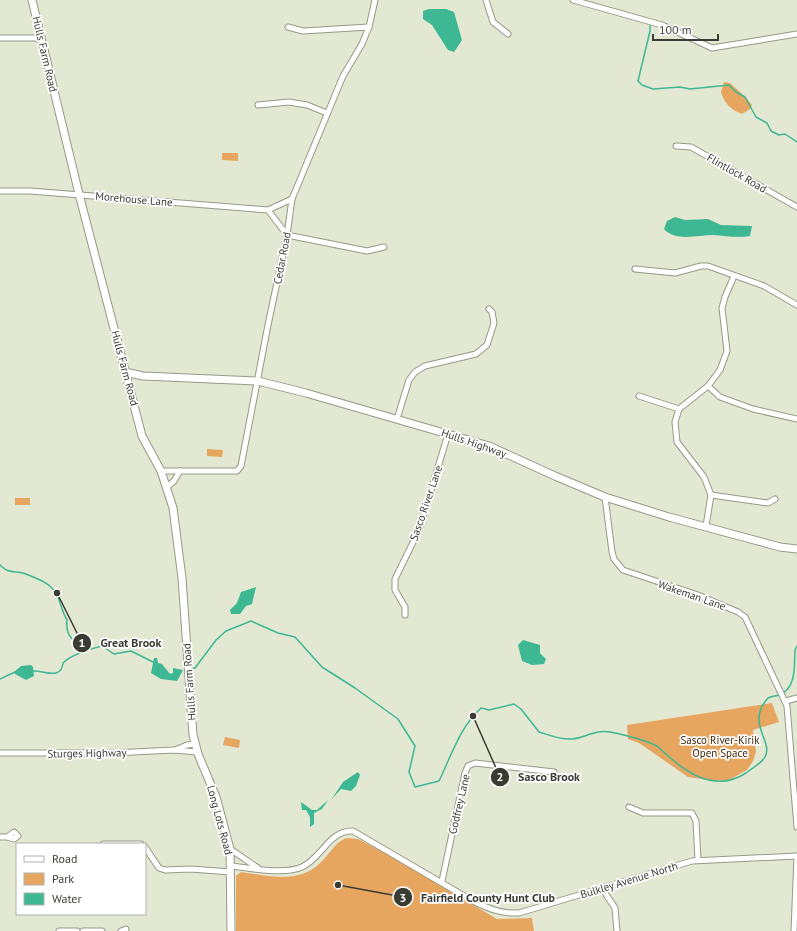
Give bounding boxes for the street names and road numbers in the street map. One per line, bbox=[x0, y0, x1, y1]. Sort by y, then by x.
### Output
street label: Hulls Farm Road bbox=[29, 15, 61, 93]
street label: Flintlock Road bbox=[705, 150, 770, 196]
street label: Morehouse Lane bbox=[95, 189, 174, 209]
street label: Cedar Road bbox=[270, 231, 294, 285]
street label: Hulls Farm Road bbox=[108, 329, 142, 407]
street label: Hulls Highway bbox=[439, 425, 509, 461]
street label: Sasco River Lane bbox=[407, 463, 446, 543]
street label: Wakeman Lane bbox=[656, 577, 728, 613]
street label: Hulls Farm Road bbox=[179, 643, 199, 721]
street label: Sturges Highway bbox=[47, 745, 128, 761]
street label: Godfrey Lane bbox=[445, 772, 473, 835]
street label: Long Lots Road bbox=[204, 784, 236, 856]
street label: Bulkley Avenue North bbox=[579, 859, 679, 901]

